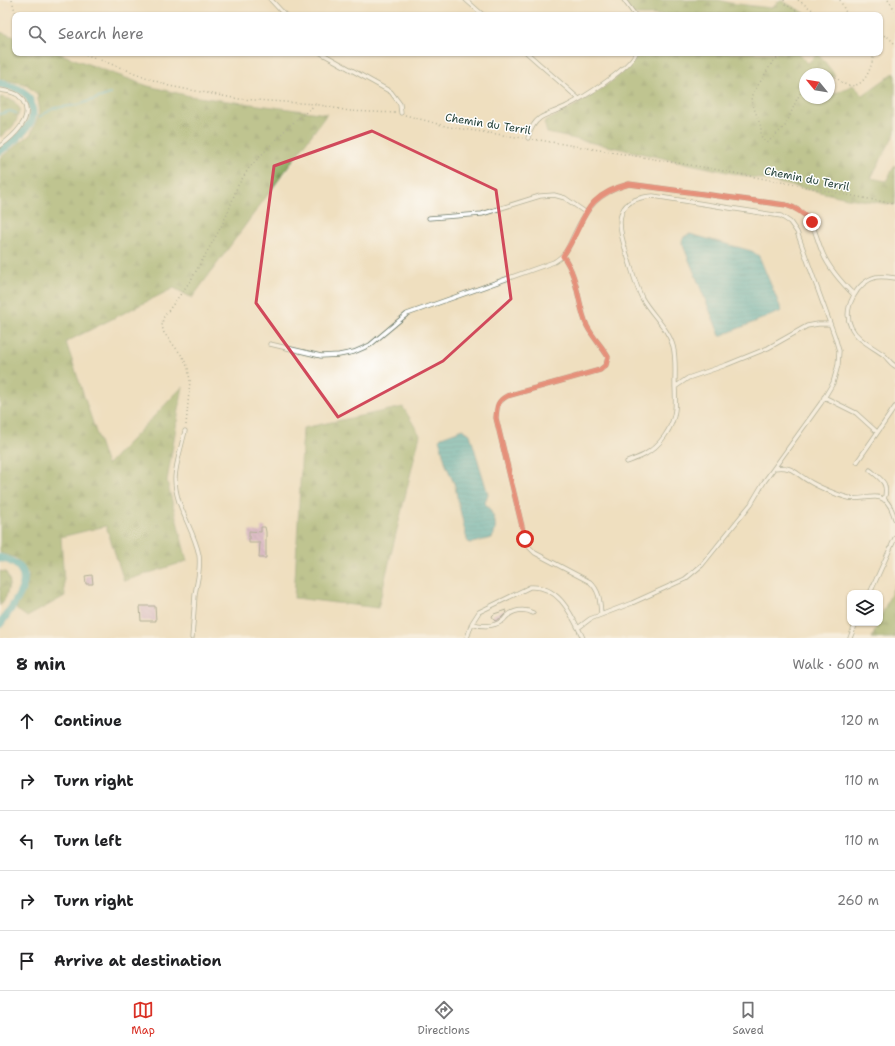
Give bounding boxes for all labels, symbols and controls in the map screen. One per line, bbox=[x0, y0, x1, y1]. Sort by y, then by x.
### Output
search box bbox=[12, 12, 883, 56]
icon: search bbox=[26, 23, 48, 45]
text: Search here bbox=[58, 24, 144, 44]
north arrow bbox=[799, 68, 835, 104]
street label: Chemin du Terril bbox=[444, 110, 533, 138]
street label: Chemin du Terril bbox=[763, 163, 852, 195]
route end bbox=[803, 213, 821, 231]
route start bbox=[516, 530, 534, 548]
map controls bbox=[847, 590, 883, 626]
button: layers bbox=[847, 590, 883, 626]
text: 8 min bbox=[16, 653, 66, 675]
text: Walk · 600 m bbox=[793, 656, 879, 673]
icon: ahead bbox=[16, 710, 38, 732]
text: Continue bbox=[54, 711, 122, 731]
text: 120 m bbox=[841, 712, 879, 729]
icon: right bbox=[16, 770, 38, 792]
text: Turn right bbox=[54, 771, 134, 791]
text: 110 m bbox=[844, 772, 879, 789]
icon: left bbox=[16, 830, 38, 852]
text: Turn left bbox=[54, 831, 122, 851]
text: 110 m bbox=[844, 832, 879, 849]
icon: right bbox=[16, 890, 38, 912]
text: Turn right bbox=[54, 891, 134, 911]
text: 260 m bbox=[837, 892, 879, 909]
icon: arrive bbox=[16, 950, 38, 972]
text: Arrive at destination bbox=[54, 951, 222, 971]
tab: Map bbox=[131, 999, 155, 1038]
tab: Directions bbox=[417, 999, 470, 1038]
tab: Saved bbox=[732, 999, 764, 1038]

